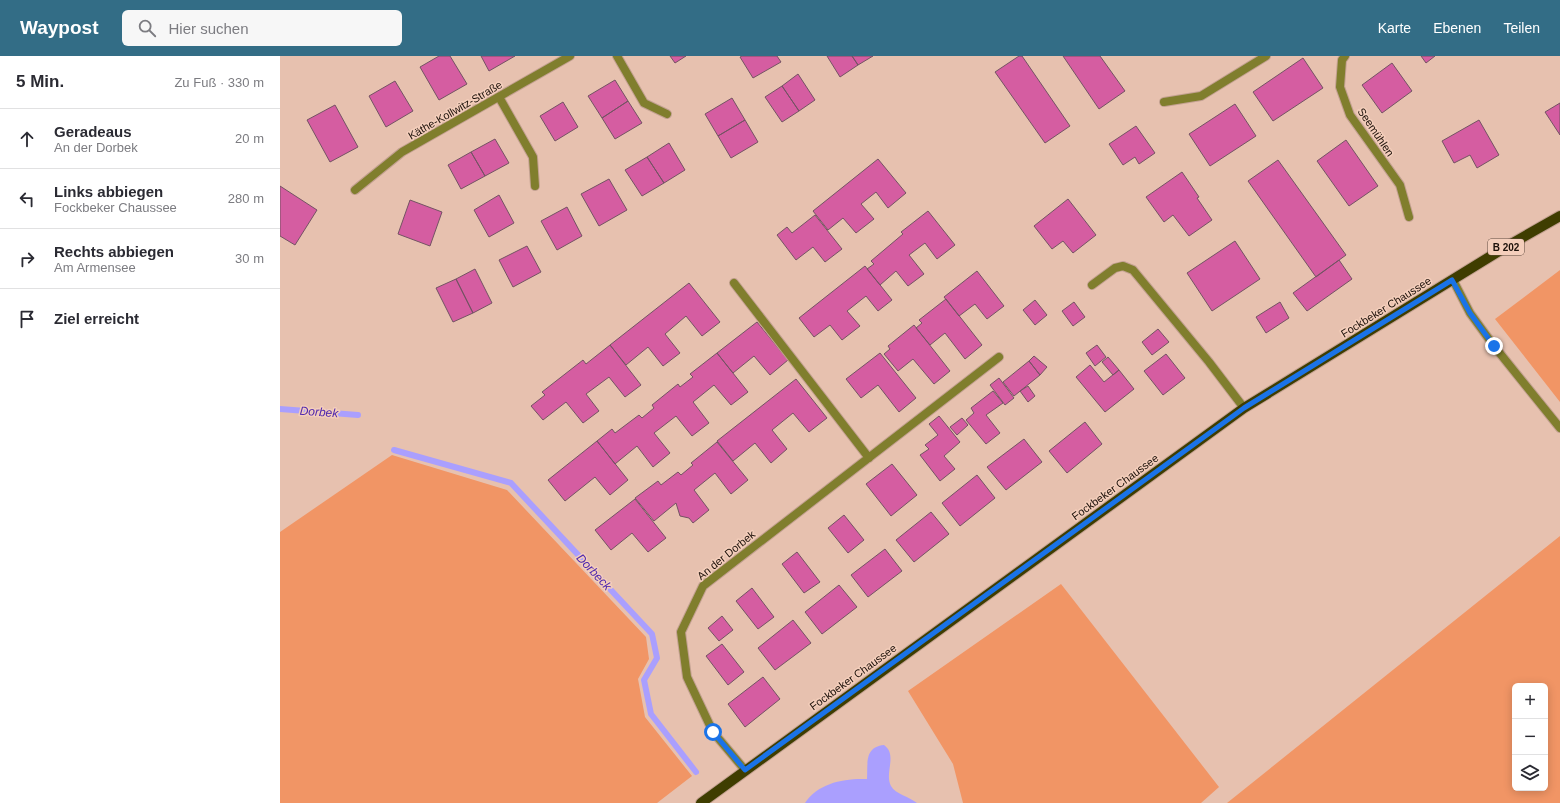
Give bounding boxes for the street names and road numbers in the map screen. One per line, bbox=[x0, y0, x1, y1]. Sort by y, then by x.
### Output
street label: Käthe-Kollwitz-Straße bbox=[406, 78, 504, 142]
street label: Seemühlen bbox=[1355, 106, 1397, 158]
road number: B 202 bbox=[1488, 239, 1524, 255]
street label: Fockbeker Chaussee bbox=[1339, 274, 1433, 340]
street label: Fockbeker Chaussee bbox=[1069, 452, 1161, 522]
street label: An der Dorbek bbox=[695, 528, 758, 582]
street label: Fockbeker Chaussee bbox=[807, 642, 899, 712]

